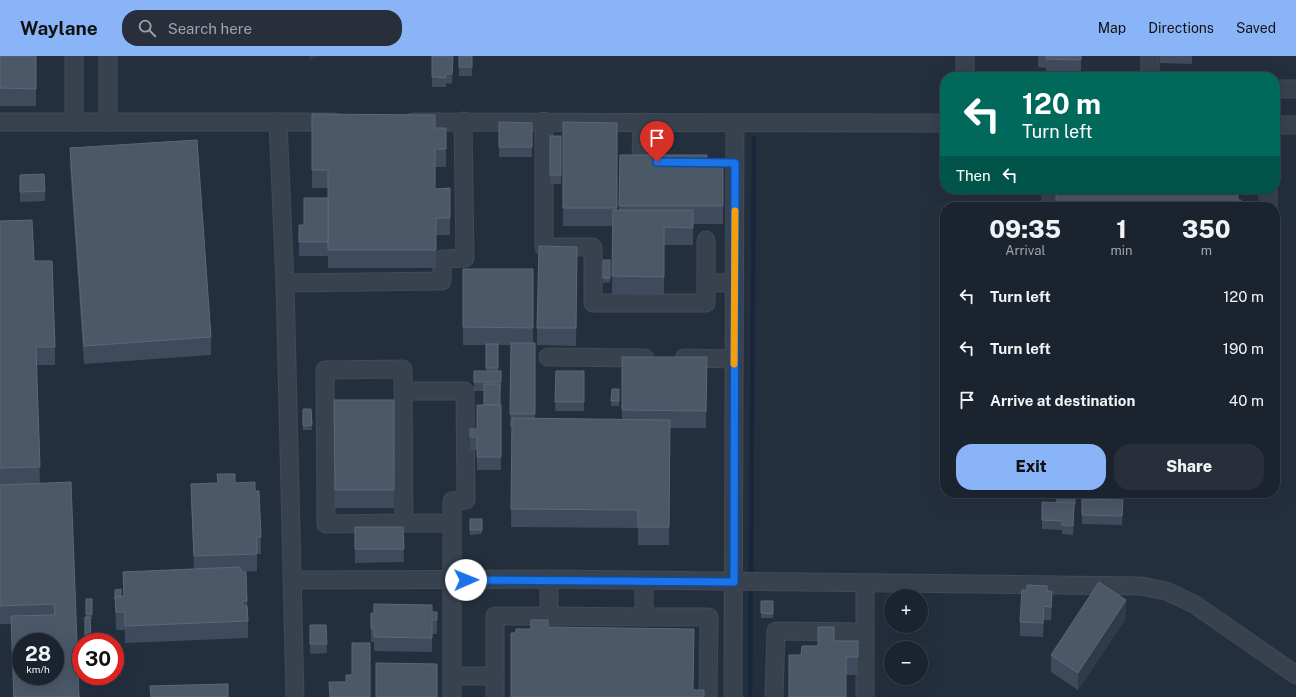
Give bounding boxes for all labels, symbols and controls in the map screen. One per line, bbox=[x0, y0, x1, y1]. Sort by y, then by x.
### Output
search box bbox=[122, 10, 402, 46]
text: Waylane bbox=[20, 17, 98, 39]
icon: search bbox=[136, 17, 158, 39]
text: Search here bbox=[168, 20, 252, 37]
text: Map bbox=[1098, 20, 1126, 36]
text: Directions bbox=[1148, 20, 1214, 36]
text: Saved bbox=[1236, 20, 1276, 36]
text: 120 m bbox=[1022, 87, 1101, 120]
icon: left bbox=[956, 88, 1008, 140]
pin bbox=[640, 121, 674, 162]
text: Turn left bbox=[1022, 121, 1092, 142]
icon: arrive bbox=[646, 127, 668, 149]
icon: left bbox=[999, 164, 1021, 186]
text: Then bbox=[956, 167, 991, 184]
text: 09:35 bbox=[989, 215, 1061, 243]
text: 1 bbox=[1116, 215, 1127, 243]
text: 350 bbox=[1182, 215, 1231, 243]
text: Arrival bbox=[1005, 243, 1045, 258]
text: min bbox=[1111, 243, 1133, 258]
text: m bbox=[1201, 243, 1212, 258]
icon: left bbox=[956, 285, 978, 307]
text: Turn left bbox=[990, 288, 1051, 305]
text: 120 m bbox=[1223, 288, 1264, 305]
icon: left bbox=[956, 337, 978, 359]
text: Turn left bbox=[990, 340, 1051, 357]
text: 190 m bbox=[1223, 340, 1264, 357]
icon: arrive bbox=[956, 389, 978, 411]
text: Arrive at destination bbox=[990, 392, 1135, 409]
text: 40 m bbox=[1229, 392, 1264, 409]
button: Exit bbox=[956, 444, 1106, 490]
button: Share bbox=[1114, 444, 1264, 490]
position arrow bbox=[445, 559, 487, 601]
map controls bbox=[884, 589, 928, 685]
button: + bbox=[884, 589, 928, 633]
speed limit sign: 30 bbox=[72, 633, 124, 685]
button: − bbox=[884, 641, 928, 685]
text: 28 bbox=[25, 642, 51, 666]
text: km/h bbox=[26, 663, 50, 675]

